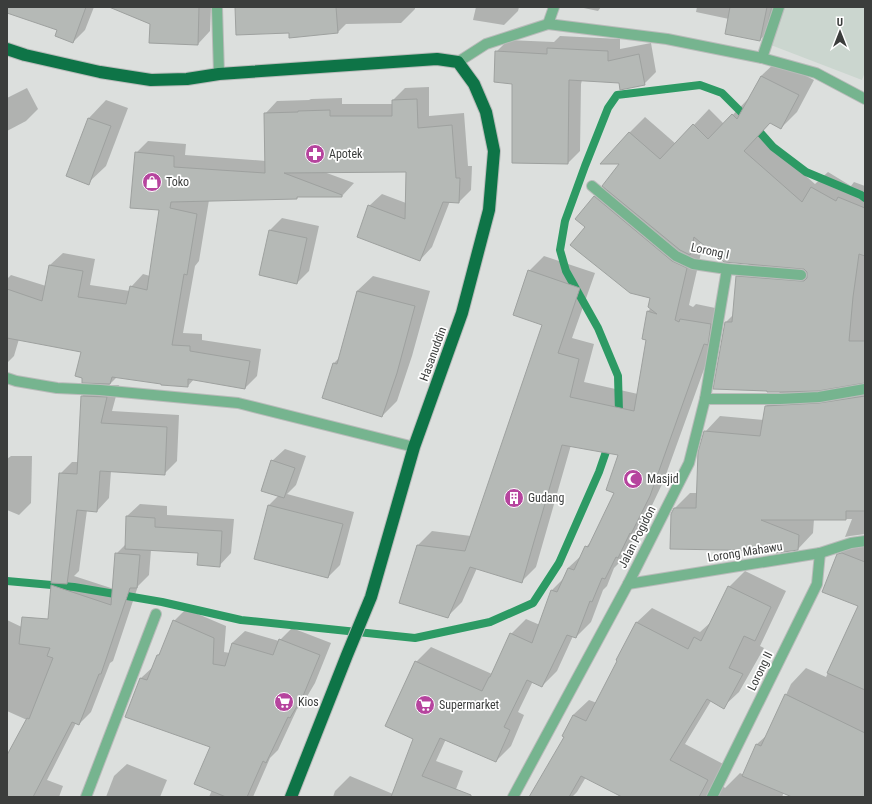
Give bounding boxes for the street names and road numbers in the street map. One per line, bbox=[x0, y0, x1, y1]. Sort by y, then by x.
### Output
street label: Lorong I bbox=[690, 240, 730, 262]
street label: Hasanuddin bbox=[417, 325, 449, 383]
street label: Jalan Pogidon bbox=[615, 504, 659, 570]
street label: Lorong Mahawu bbox=[707, 539, 784, 565]
street label: Lorong II bbox=[745, 649, 775, 693]

